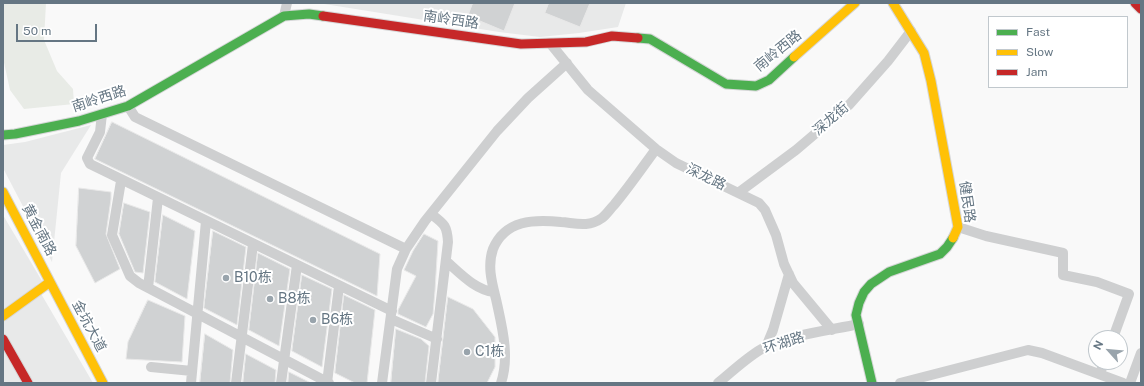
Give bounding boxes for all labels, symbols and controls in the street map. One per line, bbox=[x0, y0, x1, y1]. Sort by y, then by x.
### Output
street label: 南岭西路 bbox=[422, 8, 480, 32]
scale bar bbox=[18, 16, 99, 42]
legend bbox=[988, 16, 1128, 88]
text: 50 m bbox=[23, 24, 51, 38]
text: Fast bbox=[1026, 25, 1050, 39]
street label: 南岭西路 bbox=[751, 27, 805, 75]
text: Slow bbox=[1026, 45, 1053, 59]
text: Jam bbox=[1026, 65, 1048, 79]
street label: 南岭西路 bbox=[70, 82, 128, 116]
street label: 深龙街 bbox=[810, 99, 852, 139]
street label: 深龙路 bbox=[683, 160, 729, 194]
street label: 健民路 bbox=[956, 180, 978, 224]
street label: 黄金南路 bbox=[18, 201, 60, 259]
place label: B10栋 bbox=[234, 270, 272, 286]
marker: B10栋 bbox=[221, 273, 231, 283]
place label: B8栋 bbox=[278, 291, 310, 307]
marker: B8栋 bbox=[265, 294, 275, 304]
street label: 金坑大道 bbox=[68, 297, 110, 355]
place label: B6栋 bbox=[321, 312, 353, 328]
marker: B6栋 bbox=[308, 315, 318, 325]
street label: 环湖路 bbox=[761, 329, 807, 357]
north arrow bbox=[1088, 330, 1128, 370]
text: N bbox=[1091, 338, 1105, 352]
place label: C1栋 bbox=[475, 344, 504, 360]
marker: C1栋 bbox=[462, 347, 472, 357]

